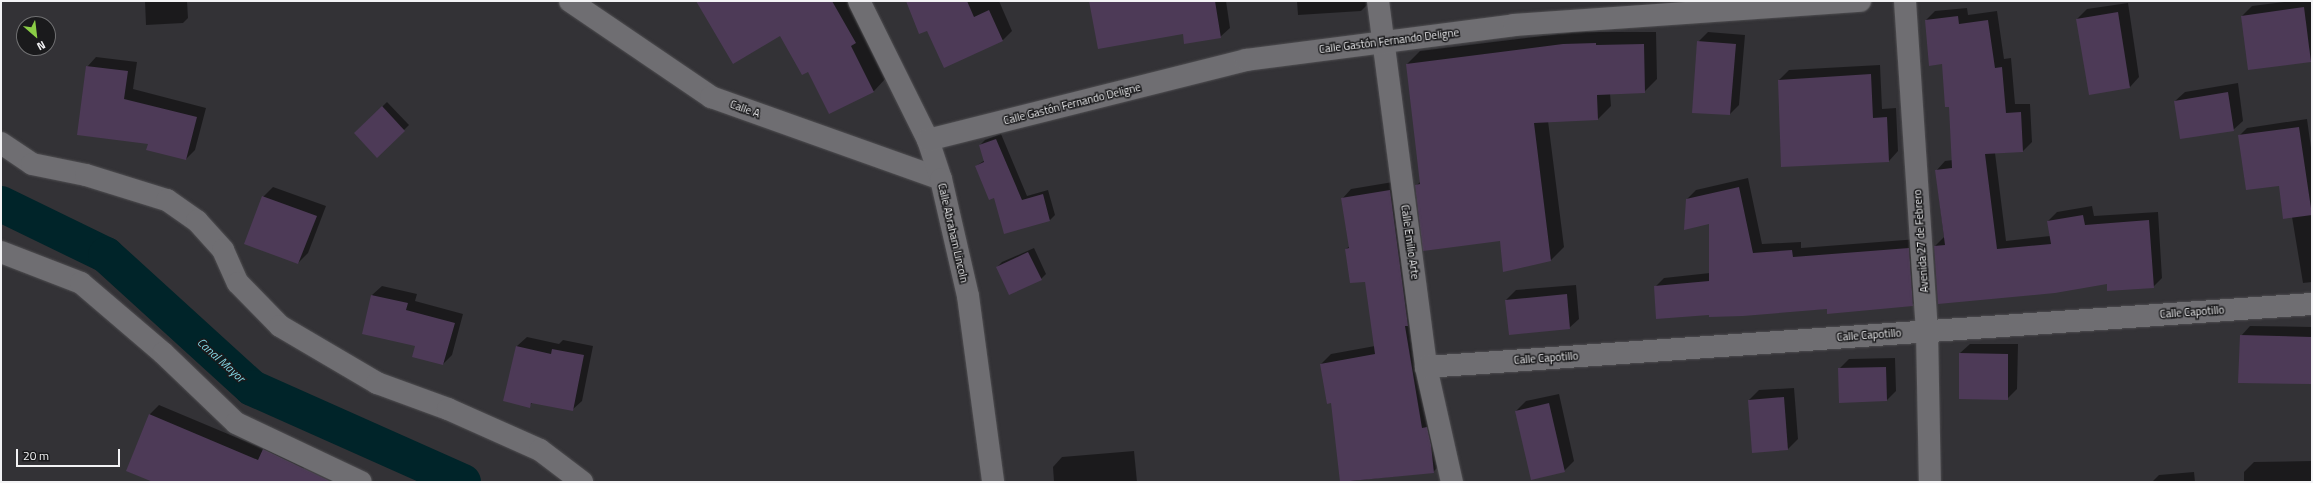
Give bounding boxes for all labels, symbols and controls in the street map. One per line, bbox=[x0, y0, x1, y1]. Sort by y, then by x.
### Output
north arrow bbox=[16, 16, 56, 56]
street label: Calle Gastón Fernando Deligne bbox=[1318, 26, 1460, 56]
text: N bbox=[34, 37, 48, 55]
street label: Calle Gastón Fernando Deligne bbox=[1002, 81, 1142, 127]
street label: Calle A bbox=[728, 97, 762, 121]
street label: Calle Abraham Lincoln bbox=[935, 182, 971, 284]
street label: Avenida 27 de Febrero bbox=[1911, 189, 1931, 293]
street label: Calle Emilio Arte bbox=[1398, 204, 1422, 280]
street label: Calle Capotillo bbox=[2159, 303, 2225, 321]
street label: Calle Capotillo bbox=[1836, 326, 1902, 344]
water label: Canal Mayor bbox=[194, 335, 248, 385]
street label: Calle Capotillo bbox=[1513, 349, 1579, 367]
scale bar bbox=[18, 441, 122, 467]
text: 20 m bbox=[23, 446, 49, 465]

